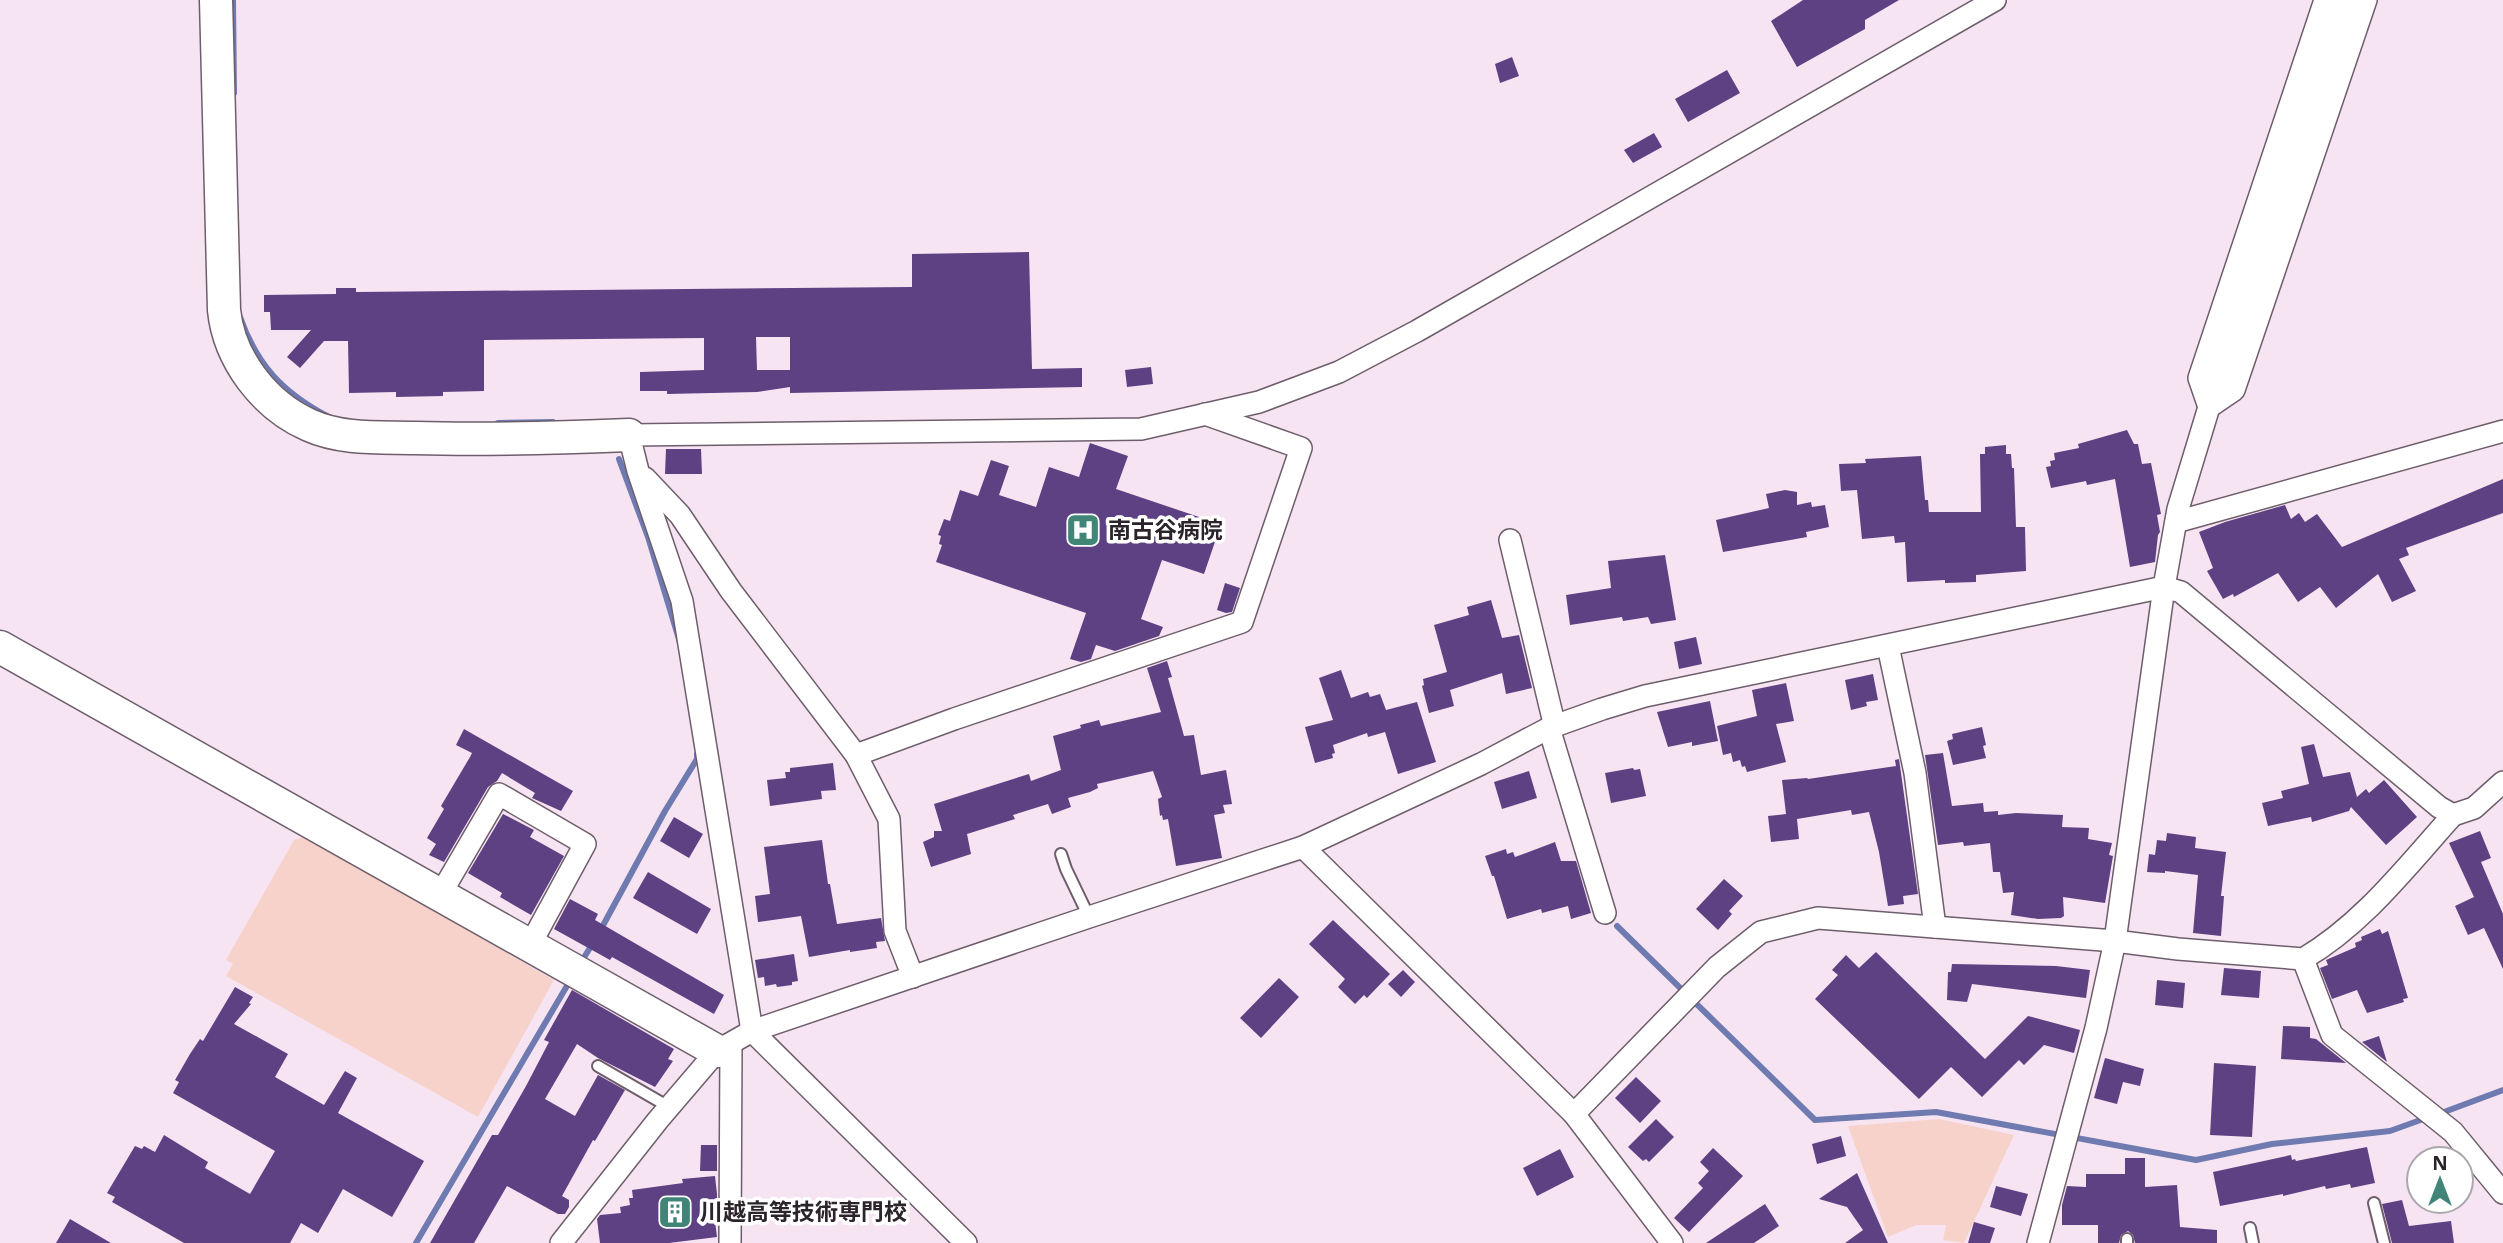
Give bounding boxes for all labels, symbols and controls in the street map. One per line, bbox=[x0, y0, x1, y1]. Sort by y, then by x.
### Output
hospital icon: 南古谷病院 bbox=[1064, 511, 1102, 549]
place label: 南古谷病院 bbox=[1108, 513, 1223, 545]
north arrow bbox=[2405, 1145, 2475, 1215]
text: N bbox=[2432, 1150, 2448, 1176]
building icon: 川越高等技術専門校 bbox=[656, 1193, 694, 1231]
place label: 川越高等技術専門校 bbox=[700, 1195, 907, 1227]

